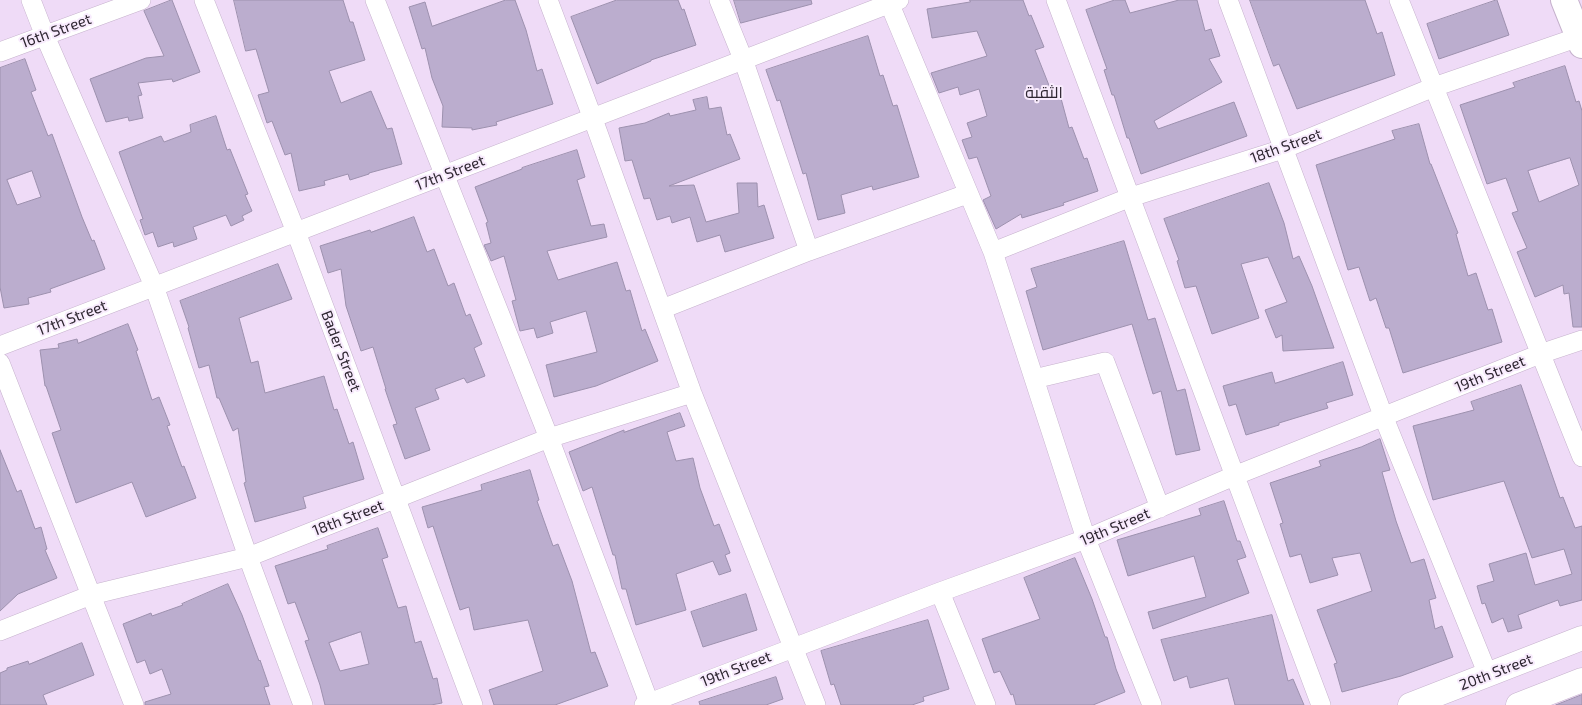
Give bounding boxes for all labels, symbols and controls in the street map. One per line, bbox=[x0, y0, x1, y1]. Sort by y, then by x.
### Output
street label: 16th Street bbox=[18, 10, 94, 52]
district label: الثقبة bbox=[1025, 83, 1063, 103]
street label: 18th Street bbox=[1248, 125, 1324, 167]
street label: 17th Street bbox=[413, 151, 487, 195]
street label: 17th Street bbox=[35, 296, 109, 340]
street label: Bader Street bbox=[317, 308, 365, 394]
street label: 19th Street bbox=[1452, 352, 1528, 396]
street label: 18th Street bbox=[310, 496, 386, 540]
street label: 19th Street bbox=[1077, 504, 1153, 550]
street label: 19th Street bbox=[698, 647, 774, 691]
street label: 20th Street bbox=[1457, 650, 1535, 694]

